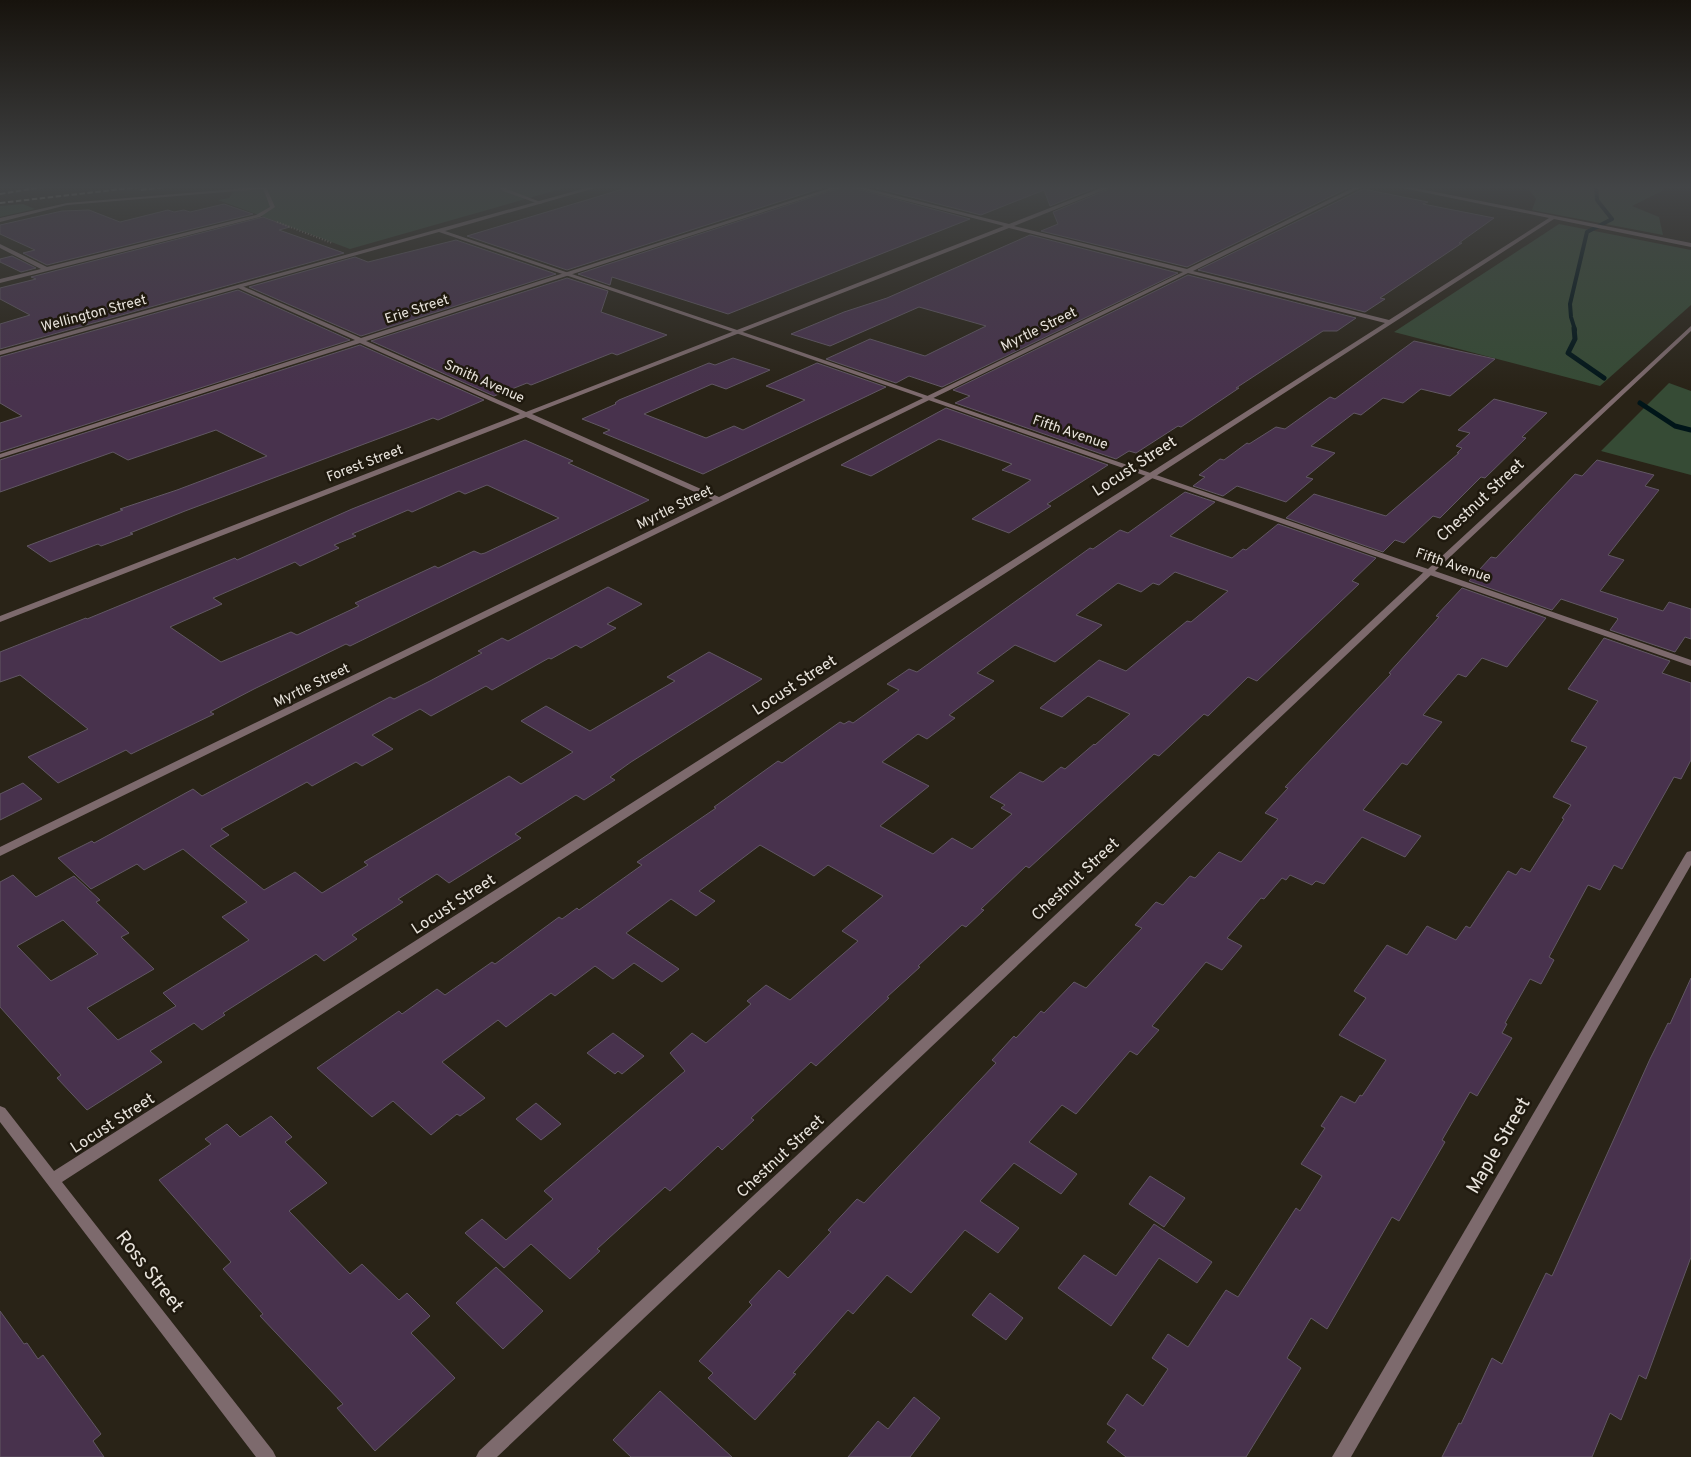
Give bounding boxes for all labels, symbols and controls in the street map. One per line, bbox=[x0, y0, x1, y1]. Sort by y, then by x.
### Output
street label: Wellington Street bbox=[39, 292, 149, 336]
street label: Erie Street bbox=[383, 292, 451, 328]
street label: Myrtle Street bbox=[998, 304, 1080, 356]
street label: Smith Avenue bbox=[441, 357, 527, 407]
street label: Fifth Avenue bbox=[1030, 412, 1110, 454]
street label: Locust Street bbox=[1089, 432, 1181, 502]
street label: Forest Street bbox=[324, 442, 406, 486]
street label: Chestnut Street bbox=[1433, 455, 1529, 547]
street label: Myrtle Street bbox=[634, 482, 716, 534]
street label: Fifth Avenue bbox=[1413, 545, 1493, 587]
street label: Locust Street bbox=[749, 651, 841, 721]
street label: Myrtle Street bbox=[271, 660, 353, 712]
street label: Chestnut Street bbox=[1028, 834, 1124, 926]
street label: Locust Street bbox=[408, 870, 500, 940]
street label: Locust Street bbox=[67, 1089, 159, 1159]
street label: Maple Street bbox=[1462, 1093, 1536, 1199]
street label: Chestnut Street bbox=[733, 1111, 829, 1203]
street label: Ross Street bbox=[110, 1226, 188, 1318]

